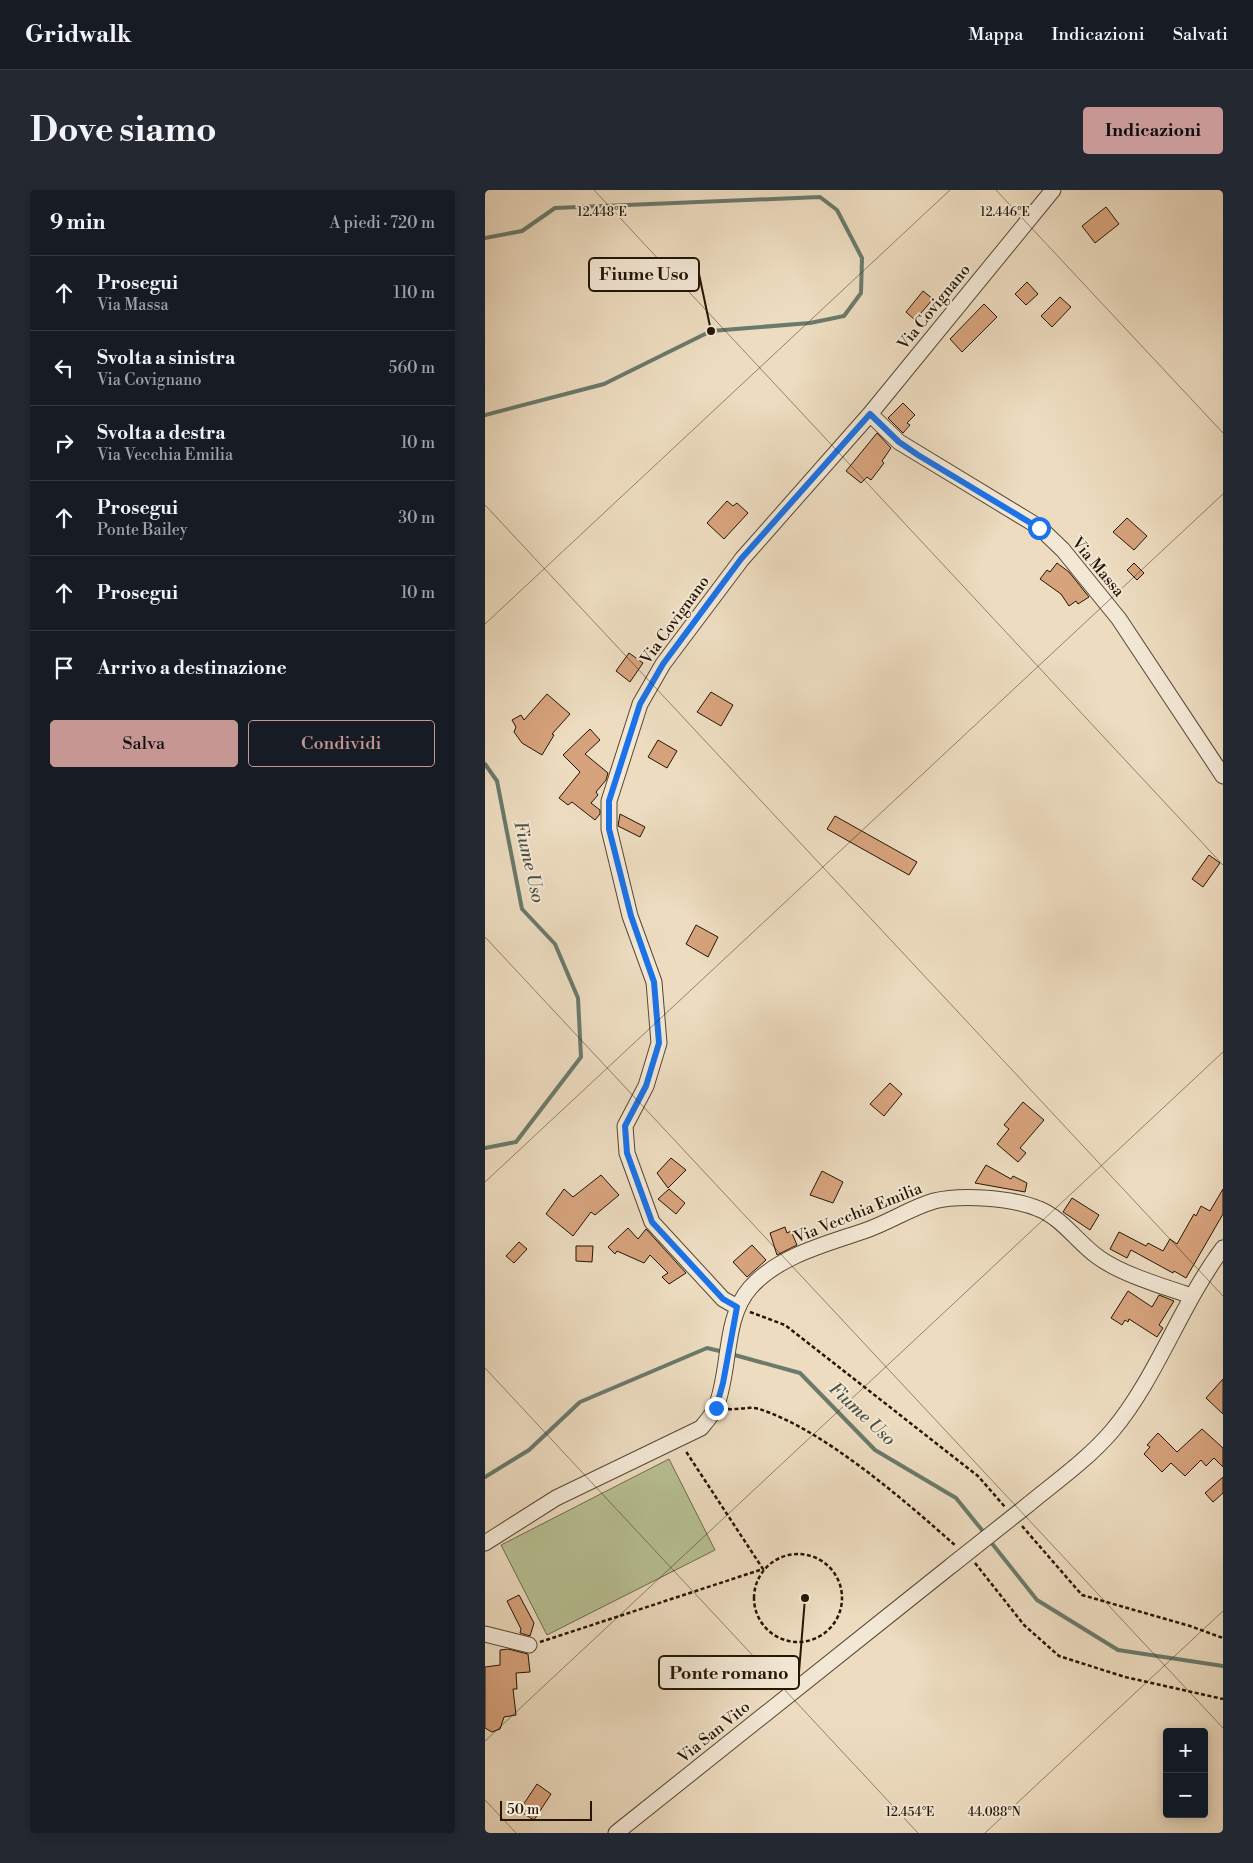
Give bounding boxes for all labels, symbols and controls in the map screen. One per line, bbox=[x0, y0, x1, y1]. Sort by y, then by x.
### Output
text: Gridwalk bbox=[25, 20, 132, 50]
text: Mappa bbox=[969, 23, 1023, 46]
text: Indicazioni bbox=[1051, 23, 1145, 46]
text: Salvati bbox=[1173, 23, 1228, 46]
button: Indicazioni bbox=[1083, 107, 1223, 154]
text: Dove siamo bbox=[30, 109, 217, 152]
text: 12.448°E bbox=[577, 205, 627, 220]
text: 12.446°E bbox=[980, 205, 1030, 220]
text: 9 min bbox=[50, 210, 105, 236]
text: A piedi · 720 m bbox=[330, 213, 435, 233]
callout: Fiume Uso bbox=[589, 258, 699, 291]
street label: Via Covignano bbox=[893, 260, 975, 355]
text: Fiume Uso bbox=[599, 263, 689, 286]
text: Prosegui bbox=[97, 271, 178, 295]
icon: ahead bbox=[50, 279, 78, 307]
text: 110 m bbox=[393, 283, 435, 303]
text: Via Massa bbox=[97, 295, 169, 315]
text: Svolta a sinistra bbox=[97, 346, 235, 370]
icon: left bbox=[50, 354, 78, 382]
text: 560 m bbox=[389, 358, 435, 378]
text: Via Covignano bbox=[97, 370, 202, 390]
text: Svolta a destra bbox=[97, 421, 225, 445]
icon: right bbox=[50, 429, 78, 457]
text: 10 m bbox=[401, 433, 435, 453]
text: Via Vecchia Emilia bbox=[97, 445, 233, 465]
text: Prosegui bbox=[97, 496, 178, 520]
icon: ahead bbox=[50, 504, 78, 532]
text: 30 m bbox=[398, 508, 435, 528]
route start bbox=[1028, 517, 1051, 540]
text: Ponte Bailey bbox=[97, 520, 187, 540]
street label: Via Massa bbox=[1067, 532, 1129, 602]
street label: Via Covignano bbox=[636, 572, 714, 669]
icon: ahead bbox=[50, 579, 78, 607]
text: Prosegui bbox=[97, 581, 178, 605]
text: 10 m bbox=[401, 583, 435, 603]
icon: arrive bbox=[50, 654, 78, 682]
text: Arrivo a destinazione bbox=[97, 656, 287, 680]
button: Salva bbox=[50, 720, 238, 767]
button: Condividi bbox=[248, 720, 435, 767]
water label: Fiume Uso bbox=[508, 819, 550, 905]
street label: Via Vecchia Emilia bbox=[790, 1178, 926, 1248]
water label: Fiume Uso bbox=[824, 1377, 900, 1451]
route end bbox=[705, 1397, 728, 1420]
callout: Ponte romano bbox=[659, 1656, 799, 1689]
text: Ponte romano bbox=[669, 1662, 789, 1685]
street label: Via San Vito bbox=[673, 1697, 754, 1768]
map controls bbox=[1163, 1728, 1208, 1818]
button: + bbox=[1163, 1728, 1208, 1773]
button: − bbox=[1163, 1773, 1208, 1818]
scale bar bbox=[500, 1798, 593, 1821]
text: 50 m bbox=[507, 1801, 539, 1819]
text: 12.454°E bbox=[886, 1805, 934, 1820]
text: 44.088°N bbox=[967, 1805, 1021, 1820]

